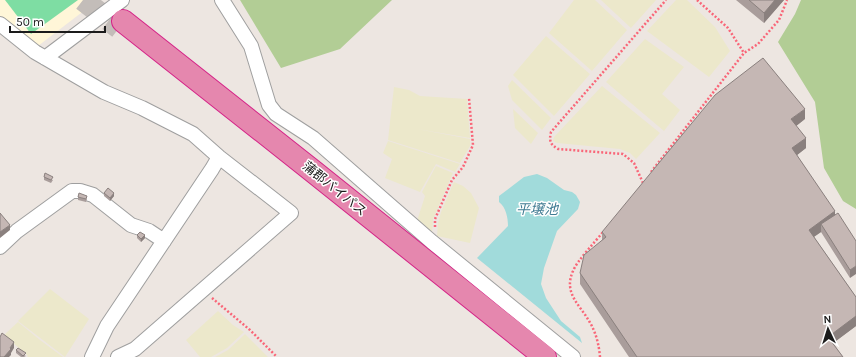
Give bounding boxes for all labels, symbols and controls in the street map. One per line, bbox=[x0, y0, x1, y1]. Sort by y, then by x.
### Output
scale bar bbox=[10, 8, 105, 34]
text: 50 m bbox=[16, 15, 44, 29]
street label: 蒲郡バイパス bbox=[300, 158, 370, 219]
water label: 平壌池 bbox=[516, 201, 560, 218]
north arrow bbox=[808, 309, 848, 349]
text: N bbox=[823, 313, 832, 326]

